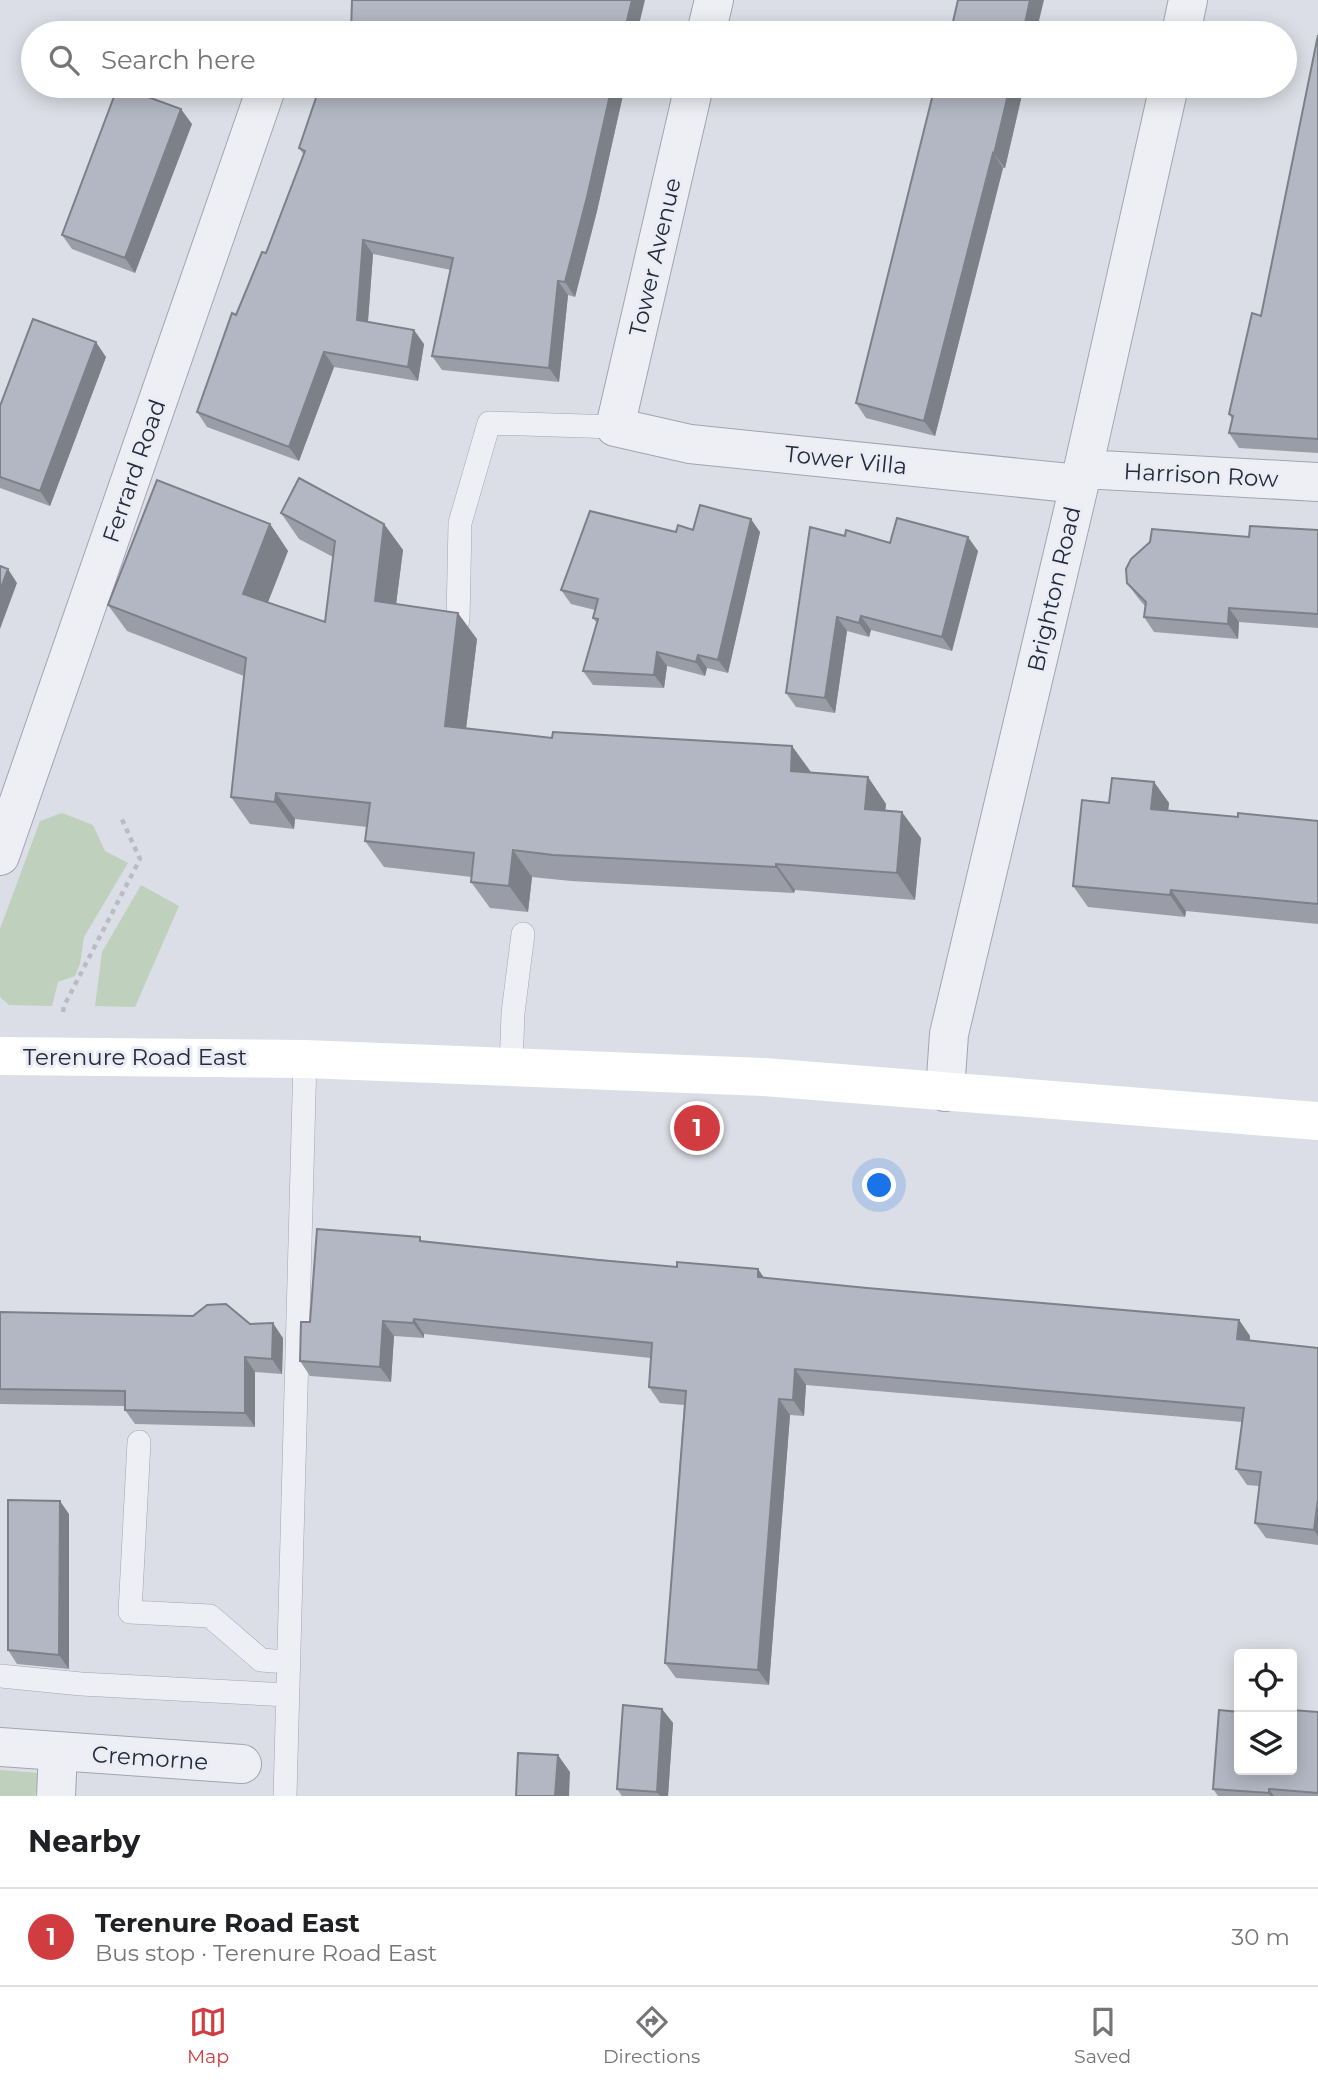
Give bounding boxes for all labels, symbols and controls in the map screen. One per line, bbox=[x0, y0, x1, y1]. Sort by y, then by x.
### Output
search box bbox=[21, 21, 1297, 98]
icon: search bbox=[45, 41, 83, 79]
text: Search here bbox=[101, 44, 256, 76]
street label: Tower Avenue bbox=[623, 175, 687, 339]
street label: Ferrard Road bbox=[96, 396, 172, 546]
street label: Tower Villa bbox=[783, 440, 909, 480]
street label: Harrison Row bbox=[1123, 457, 1280, 493]
street label: Brighton Road bbox=[1021, 504, 1087, 674]
street label: Terenure Road East bbox=[23, 1043, 247, 1071]
pin: 1 bbox=[674, 1102, 720, 1154]
your location bbox=[862, 1168, 896, 1202]
map controls bbox=[1234, 1649, 1297, 1775]
button: locate bbox=[1234, 1649, 1297, 1712]
button: layers bbox=[1234, 1712, 1297, 1775]
street label: Cremorne bbox=[91, 1740, 209, 1776]
text: Nearby bbox=[28, 1823, 140, 1860]
text: Terenure Road East bbox=[95, 1907, 360, 1939]
text: 1 bbox=[46, 1923, 56, 1951]
text: 30 m bbox=[1231, 1923, 1290, 1951]
text: Bus stop · Terenure Road East bbox=[95, 1939, 437, 1967]
tab: Map bbox=[187, 2003, 229, 2068]
tab: Directions bbox=[603, 2003, 700, 2068]
tab: Saved bbox=[1074, 2003, 1131, 2068]

